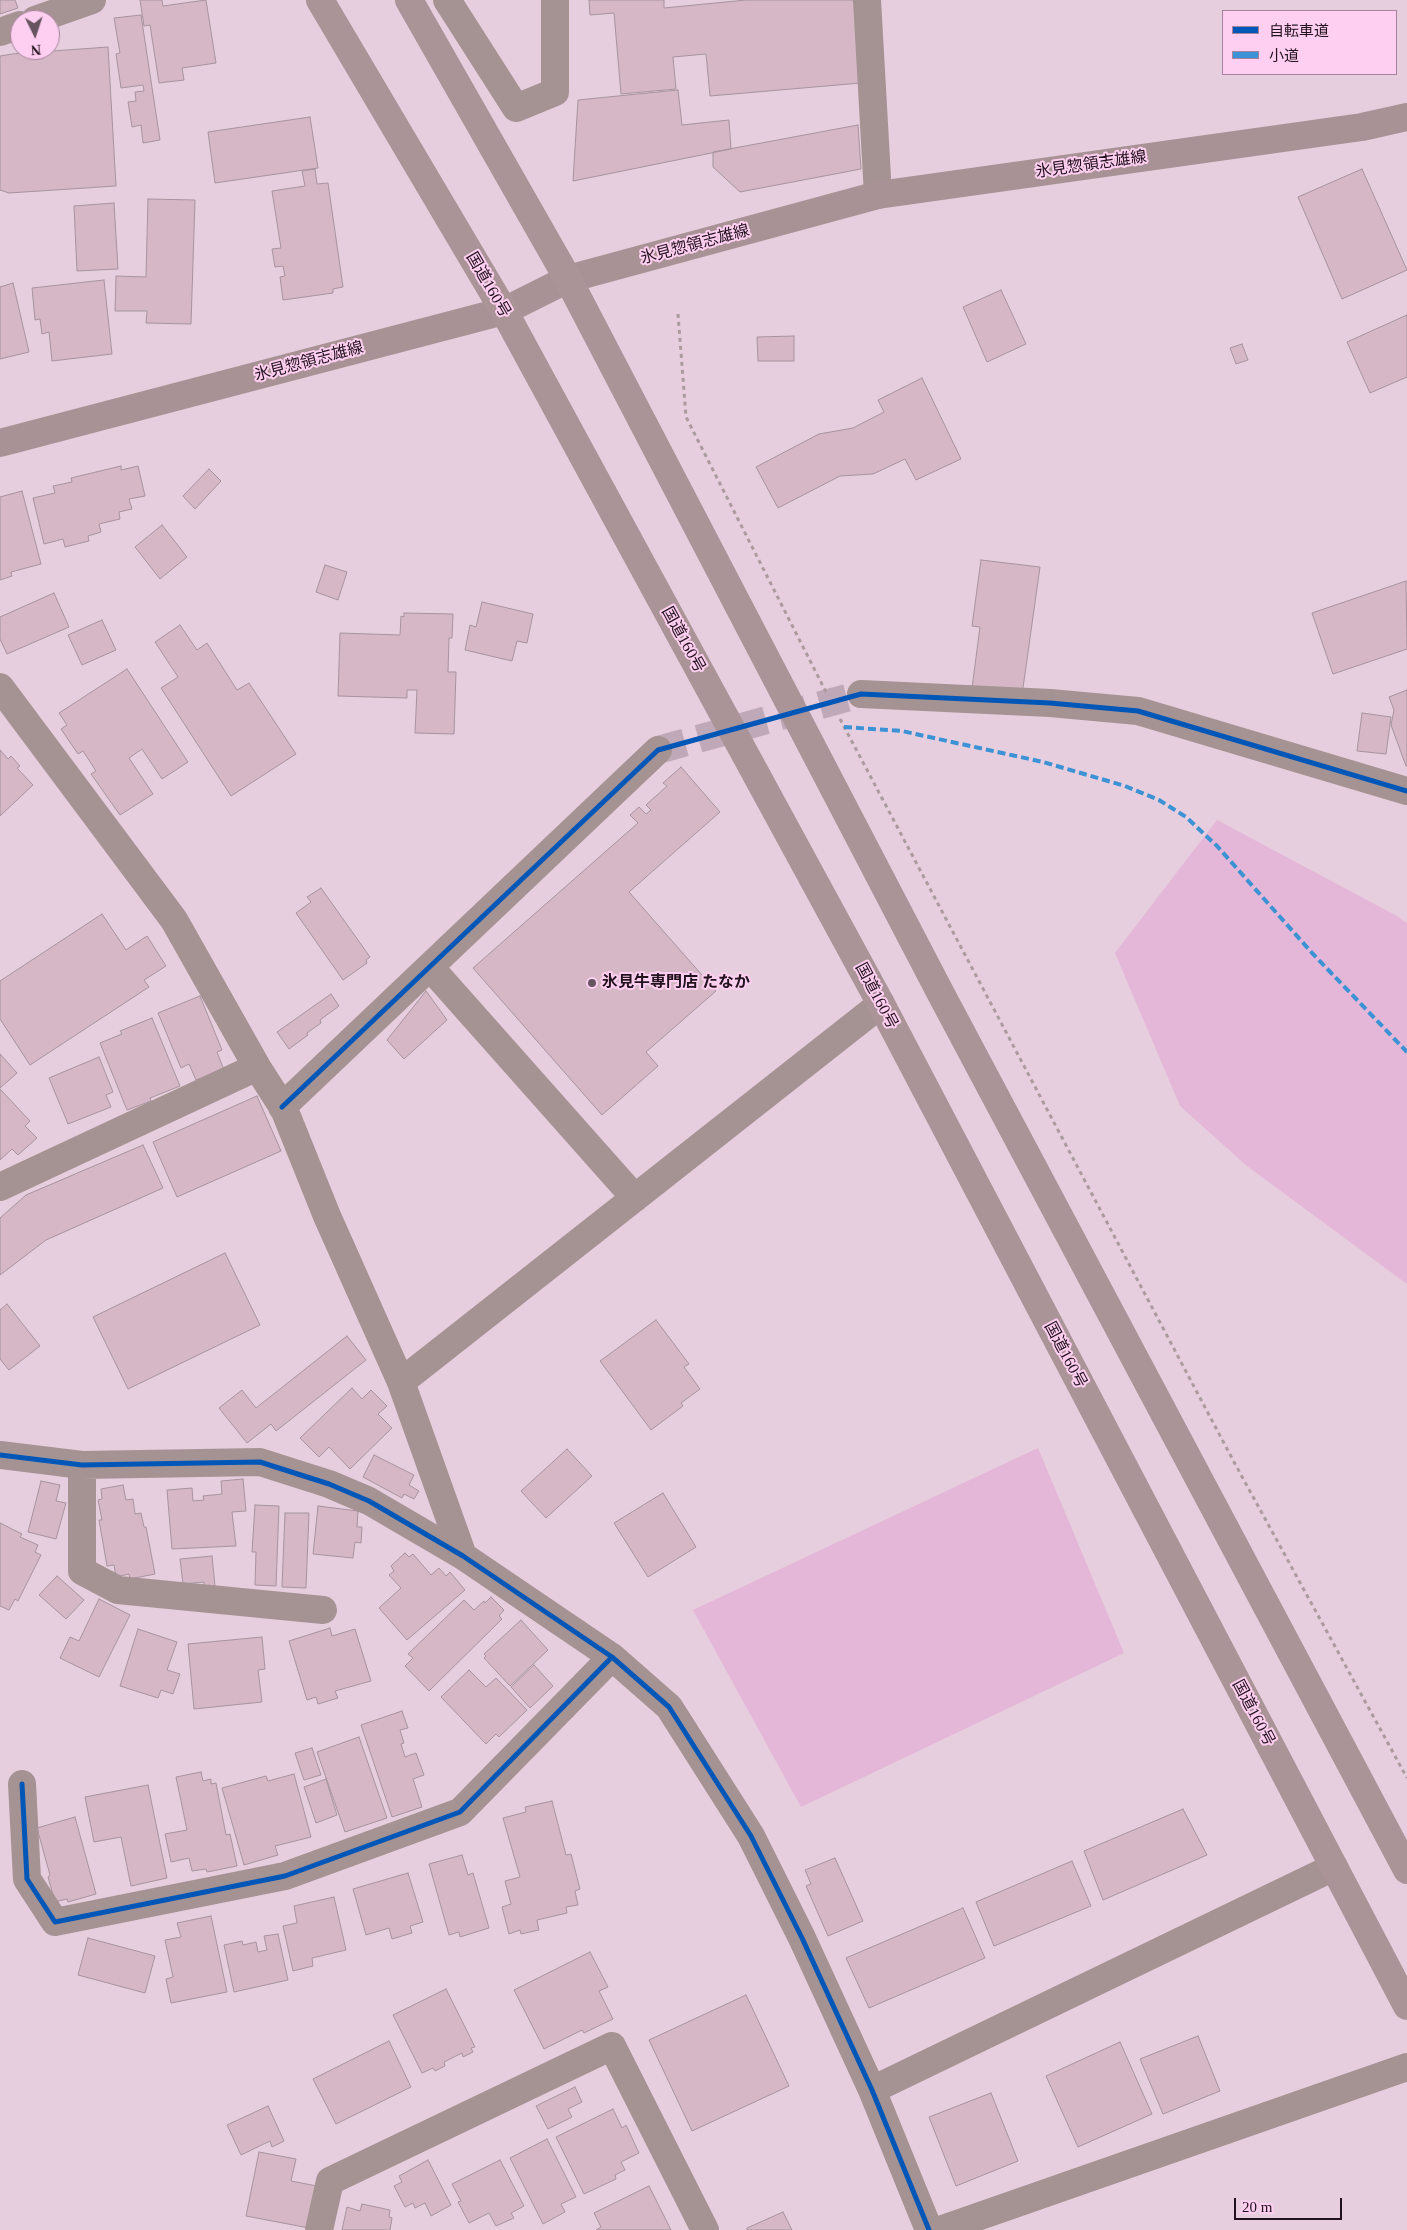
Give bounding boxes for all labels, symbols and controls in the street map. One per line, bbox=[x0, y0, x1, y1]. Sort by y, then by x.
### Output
north arrow bbox=[10, 10, 60, 60]
legend bbox=[1222, 10, 1397, 75]
text: 自転車道 bbox=[1269, 23, 1329, 39]
text: N bbox=[30, 42, 42, 57]
text: 小道 bbox=[1269, 48, 1299, 64]
street label: 氷見惣領志雄線 bbox=[1034, 148, 1148, 182]
street label: 氷見惣領志雄線 bbox=[638, 221, 752, 269]
street label: 国道160号 bbox=[462, 249, 514, 321]
street label: 氷見惣領志雄線 bbox=[252, 338, 366, 386]
street label: 国道160号 bbox=[657, 604, 709, 676]
street label: 国道160号 bbox=[851, 960, 901, 1032]
place label: 氷見牛専門店 たなか bbox=[602, 973, 750, 993]
marker: 氷見牛専門店 たなか bbox=[586, 977, 598, 989]
street label: 国道160号 bbox=[1040, 1319, 1090, 1391]
street label: 国道160号 bbox=[1228, 1677, 1278, 1749]
scale bar bbox=[1237, 2188, 1344, 2220]
text: 20 m bbox=[1242, 2199, 1272, 2215]

